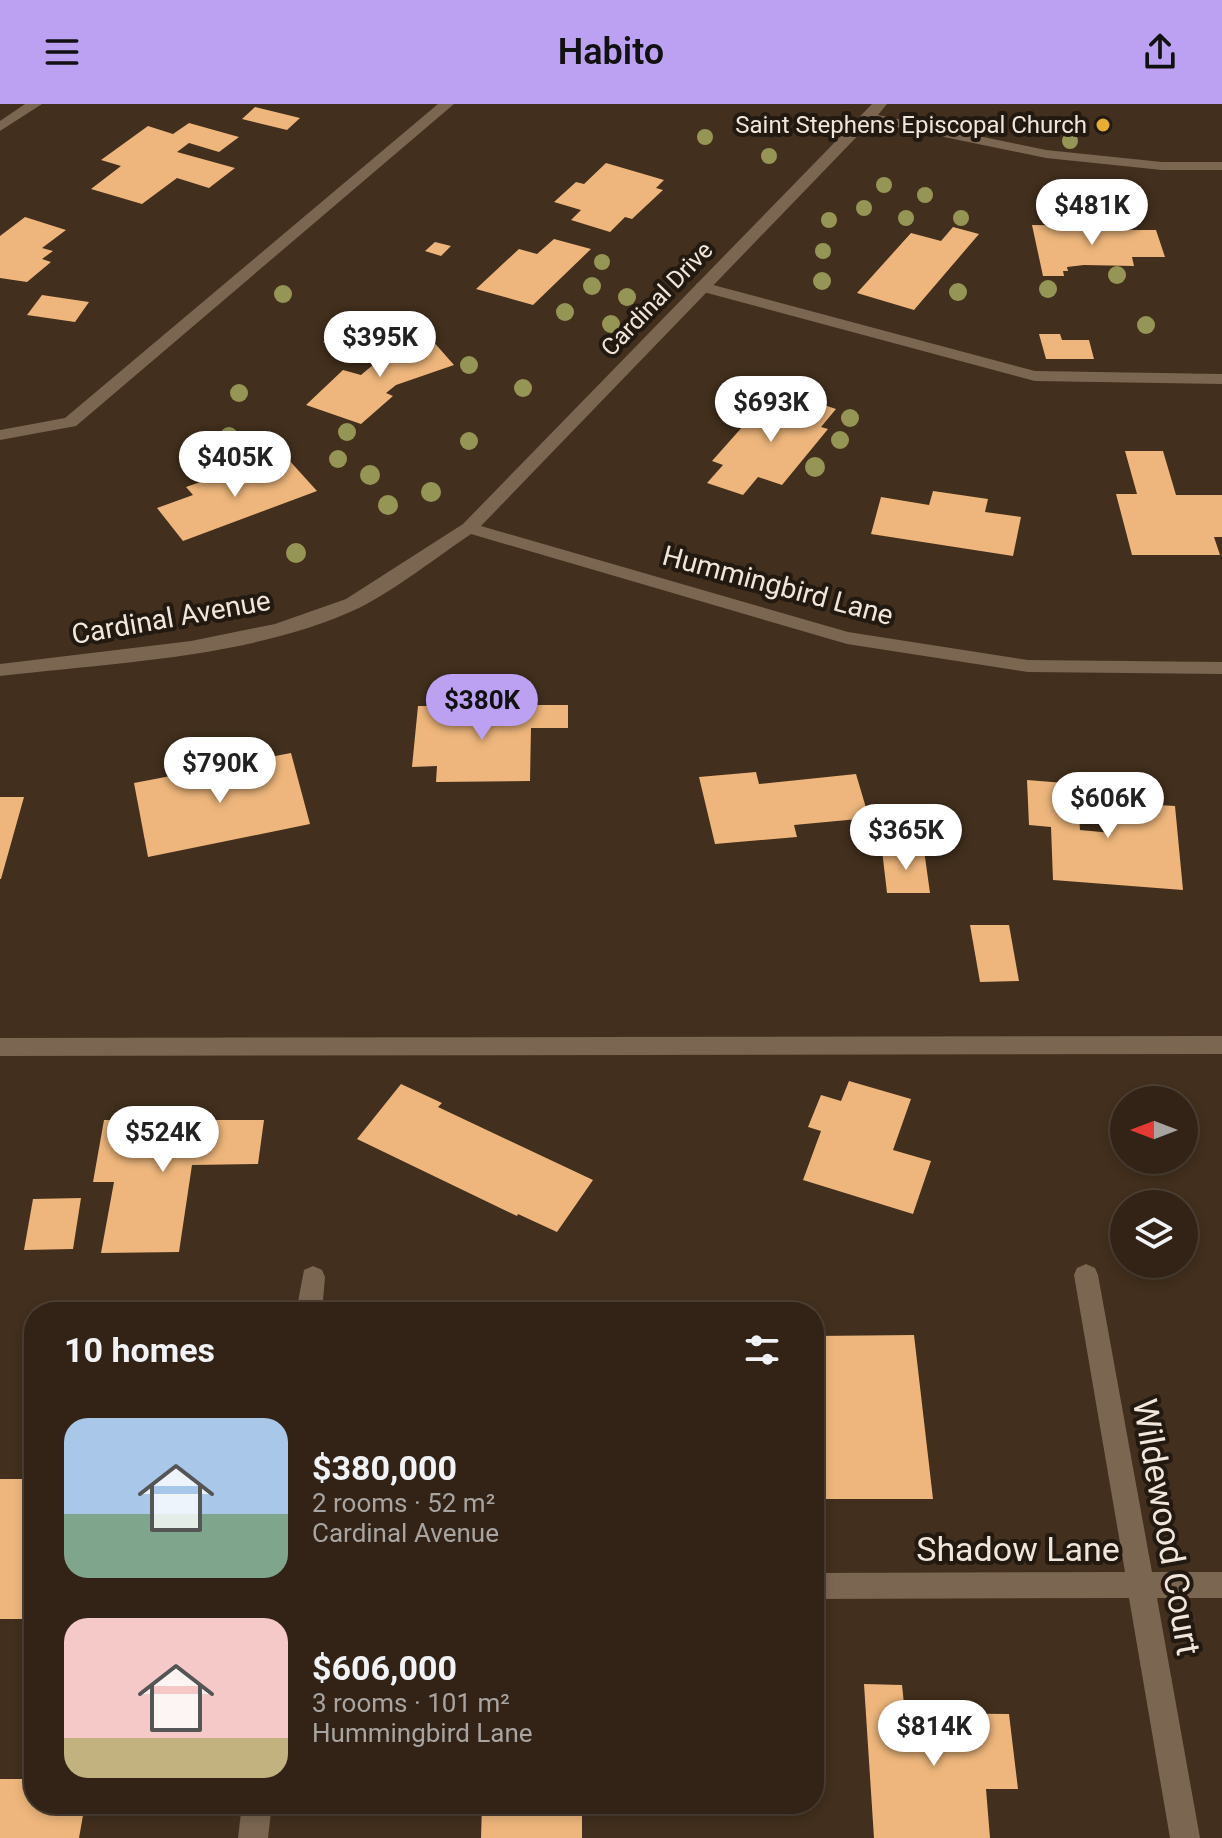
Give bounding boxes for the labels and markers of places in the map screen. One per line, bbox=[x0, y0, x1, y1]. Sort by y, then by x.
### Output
place label: Saint Stephens Episcopal Church bbox=[735, 111, 1087, 139]
marker: Saint Stephens Episcopal Church bbox=[1094, 116, 1112, 134]
pin: $481K bbox=[1036, 179, 1148, 247]
pin: $395K bbox=[324, 311, 436, 379]
pin: $693K bbox=[715, 376, 827, 444]
pin: $405K bbox=[179, 431, 291, 499]
pin: $380K bbox=[426, 674, 538, 742]
pin: $790K bbox=[164, 737, 276, 805]
pin: $606K bbox=[1052, 772, 1164, 840]
pin: $365K bbox=[850, 804, 962, 872]
pin: $524K bbox=[107, 1106, 219, 1174]
pin: $814K bbox=[878, 1700, 990, 1768]

